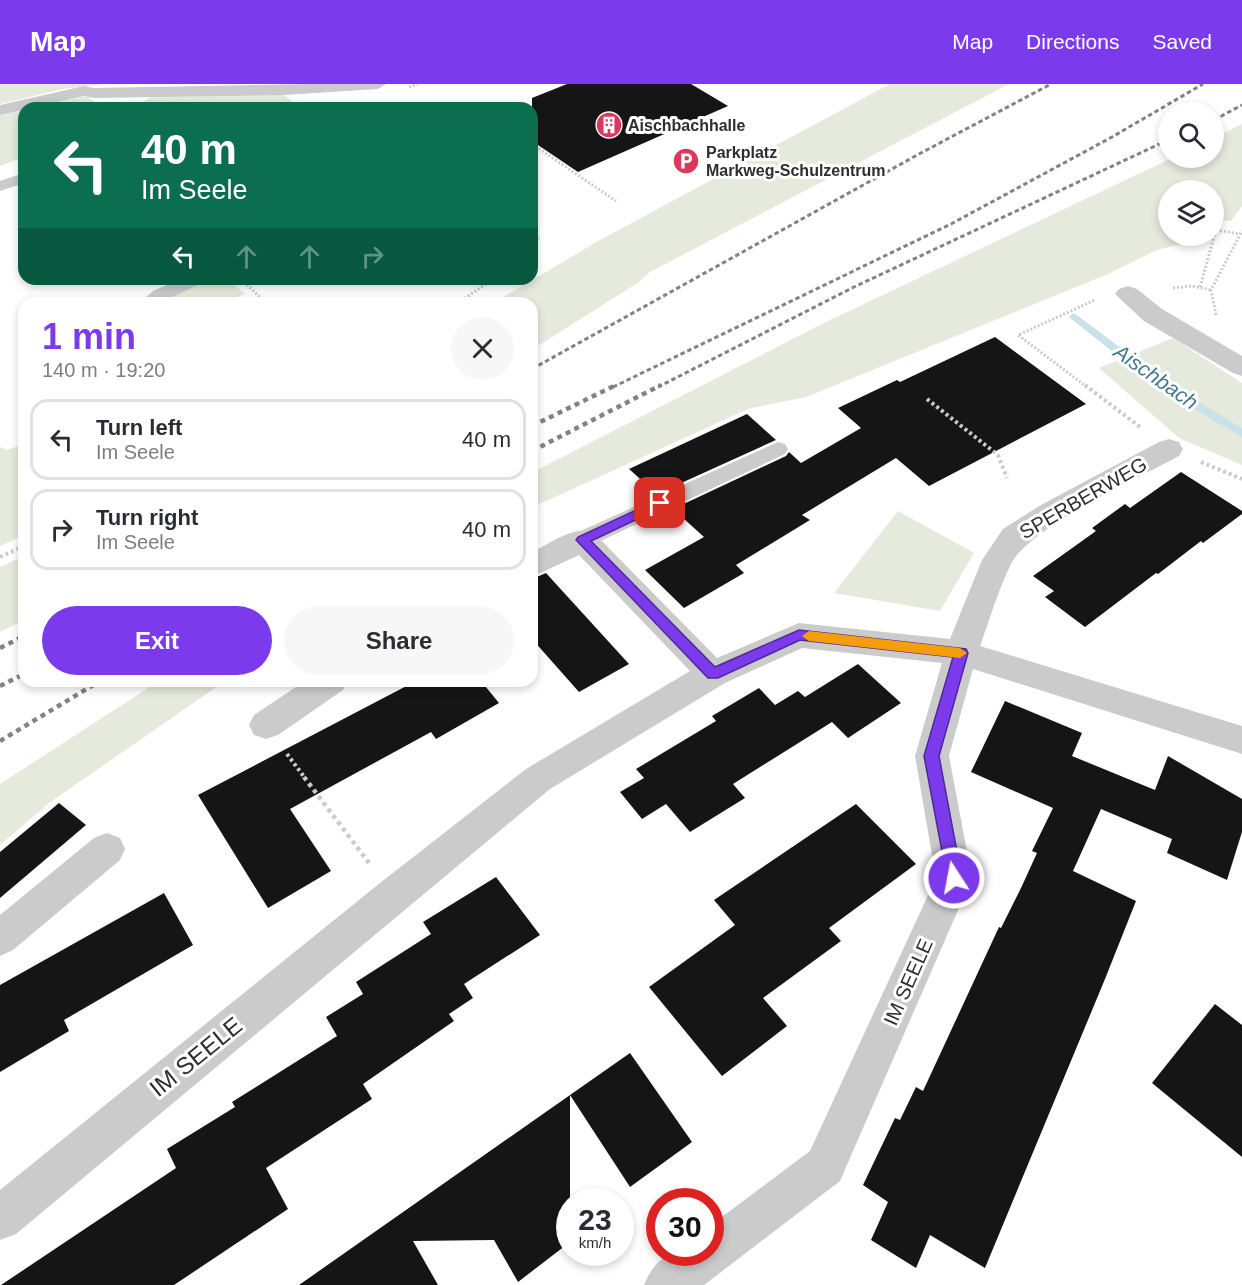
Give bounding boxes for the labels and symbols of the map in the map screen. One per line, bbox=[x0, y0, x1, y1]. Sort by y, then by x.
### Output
building icon: Aischbachhalle bbox=[594, 110, 624, 140]
place label: Aischbachhalle bbox=[628, 117, 745, 134]
place label: Parkplatz Markweg-Schulzentrum bbox=[706, 144, 886, 179]
parking icon: Parkplatz Markweg-Schulzentrum bbox=[671, 146, 701, 176]
water label: Aischbach bbox=[1108, 338, 1203, 414]
street label: SPERBERWEG bbox=[1016, 453, 1150, 543]
pin bbox=[634, 477, 685, 528]
position arrow bbox=[922, 846, 986, 910]
street label: IM SEELE bbox=[879, 935, 937, 1029]
street label: IM SEELE bbox=[144, 1011, 247, 1102]
speed limit sign: 30 bbox=[646, 1188, 724, 1266]

